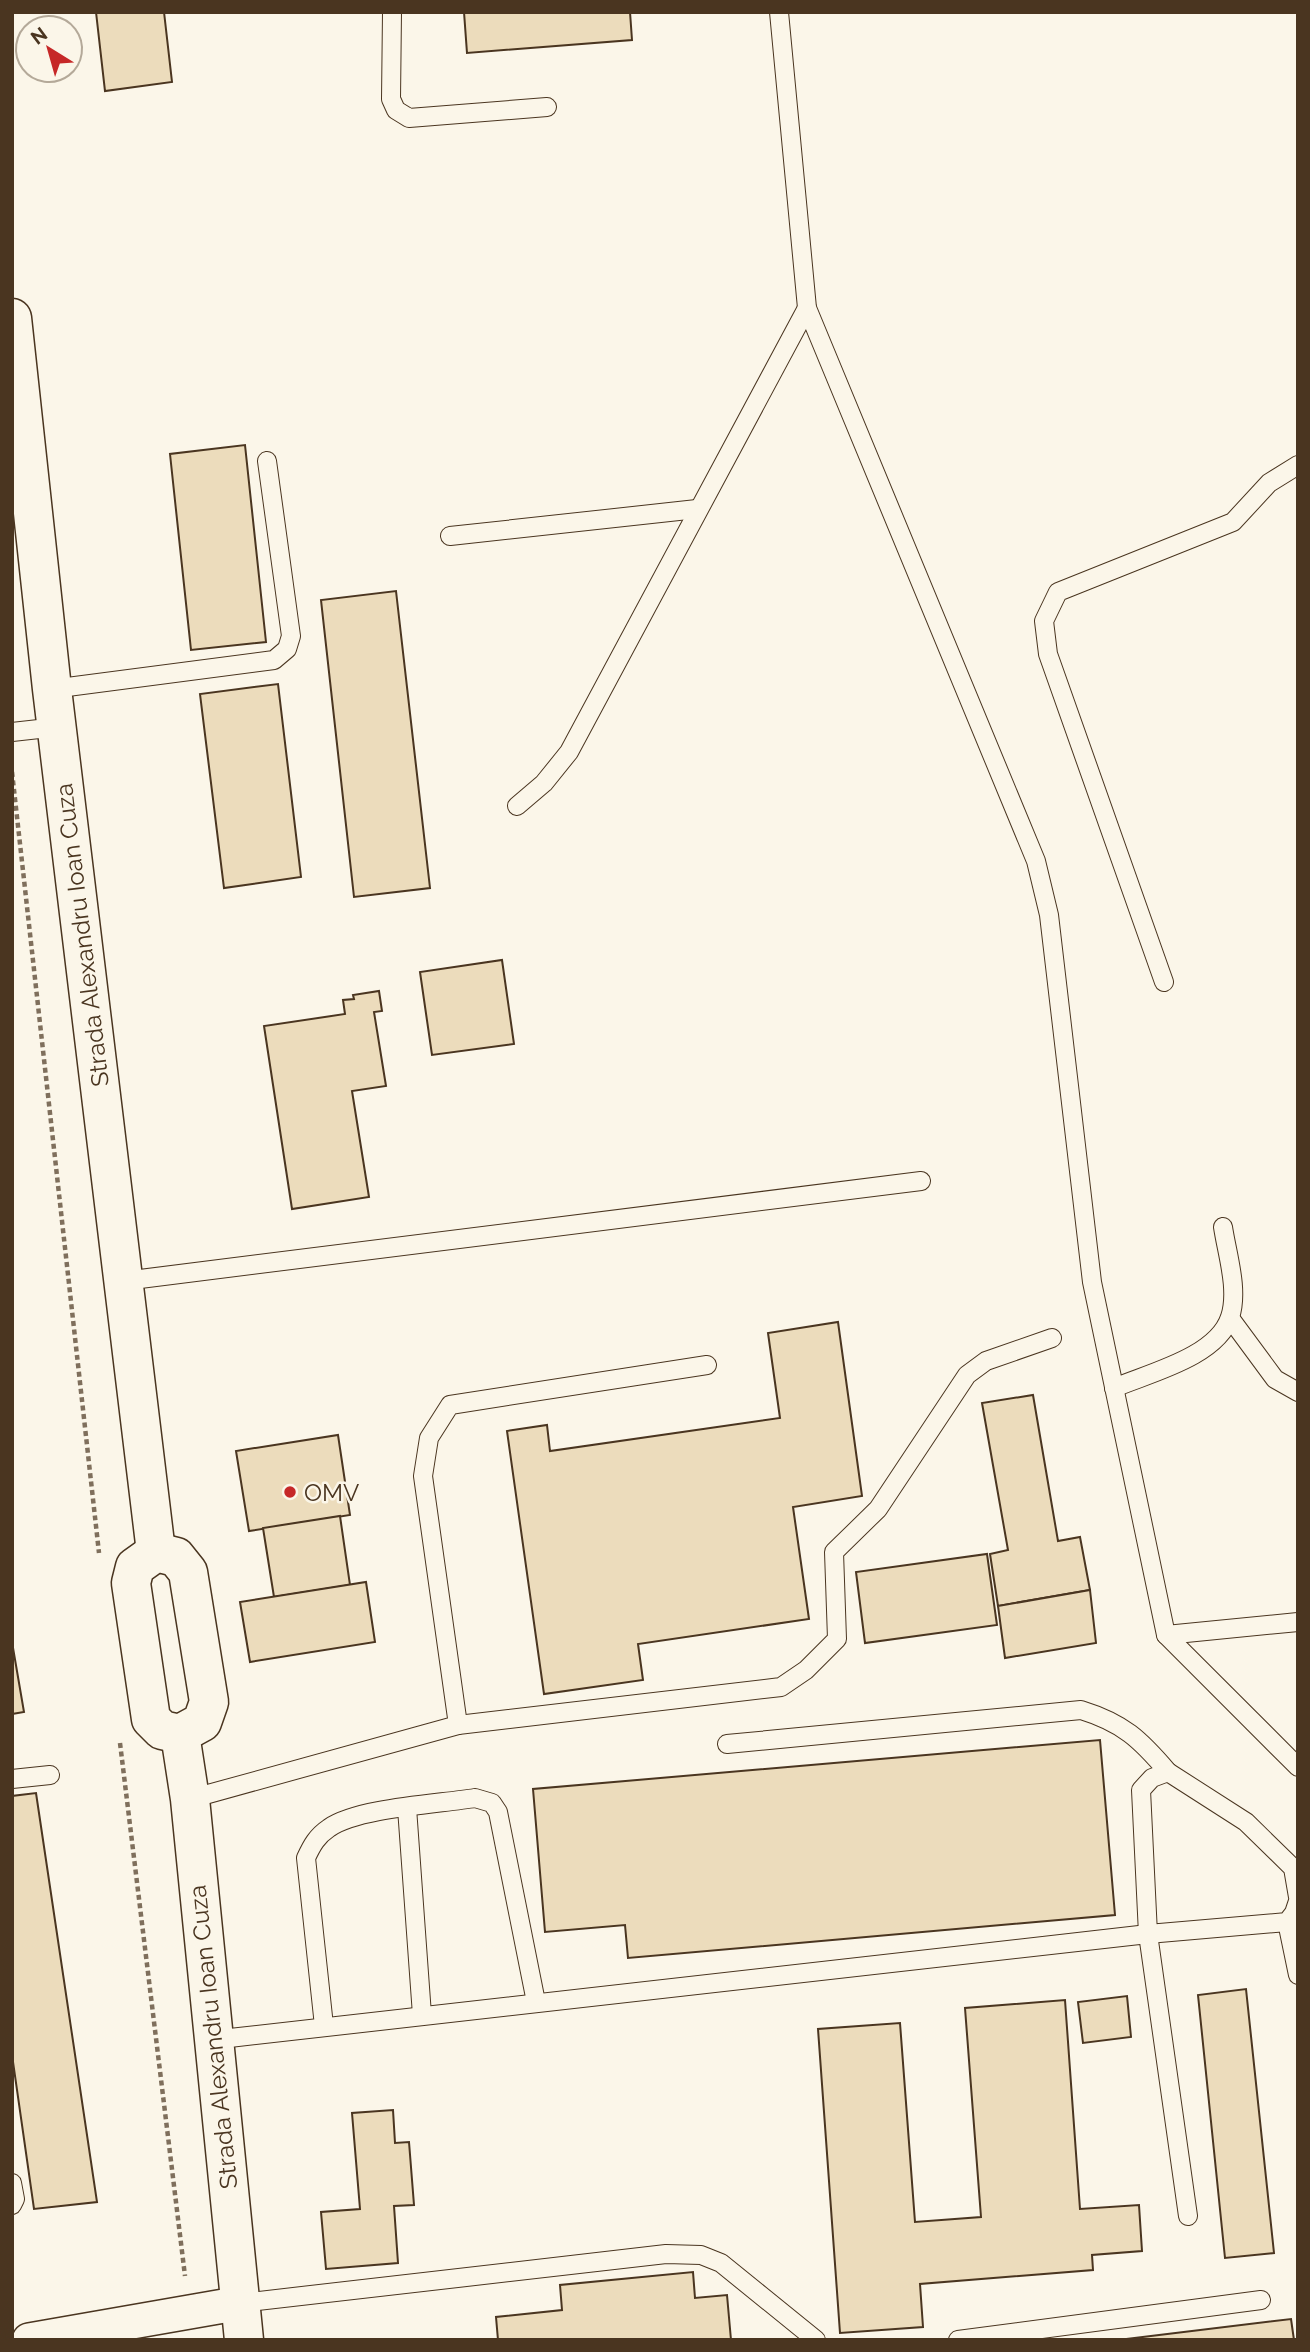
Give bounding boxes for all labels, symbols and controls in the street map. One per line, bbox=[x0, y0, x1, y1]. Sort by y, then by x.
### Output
north arrow bbox=[14, 14, 84, 84]
text: N bbox=[26, 22, 51, 49]
street label: Strada Alexandru Ioan Cuza bbox=[49, 782, 115, 1088]
place label: OMV bbox=[304, 1478, 359, 1507]
marker: OMV bbox=[282, 1484, 298, 1500]
street label: Strada Alexandru Ioan Cuza bbox=[183, 1884, 243, 2190]

